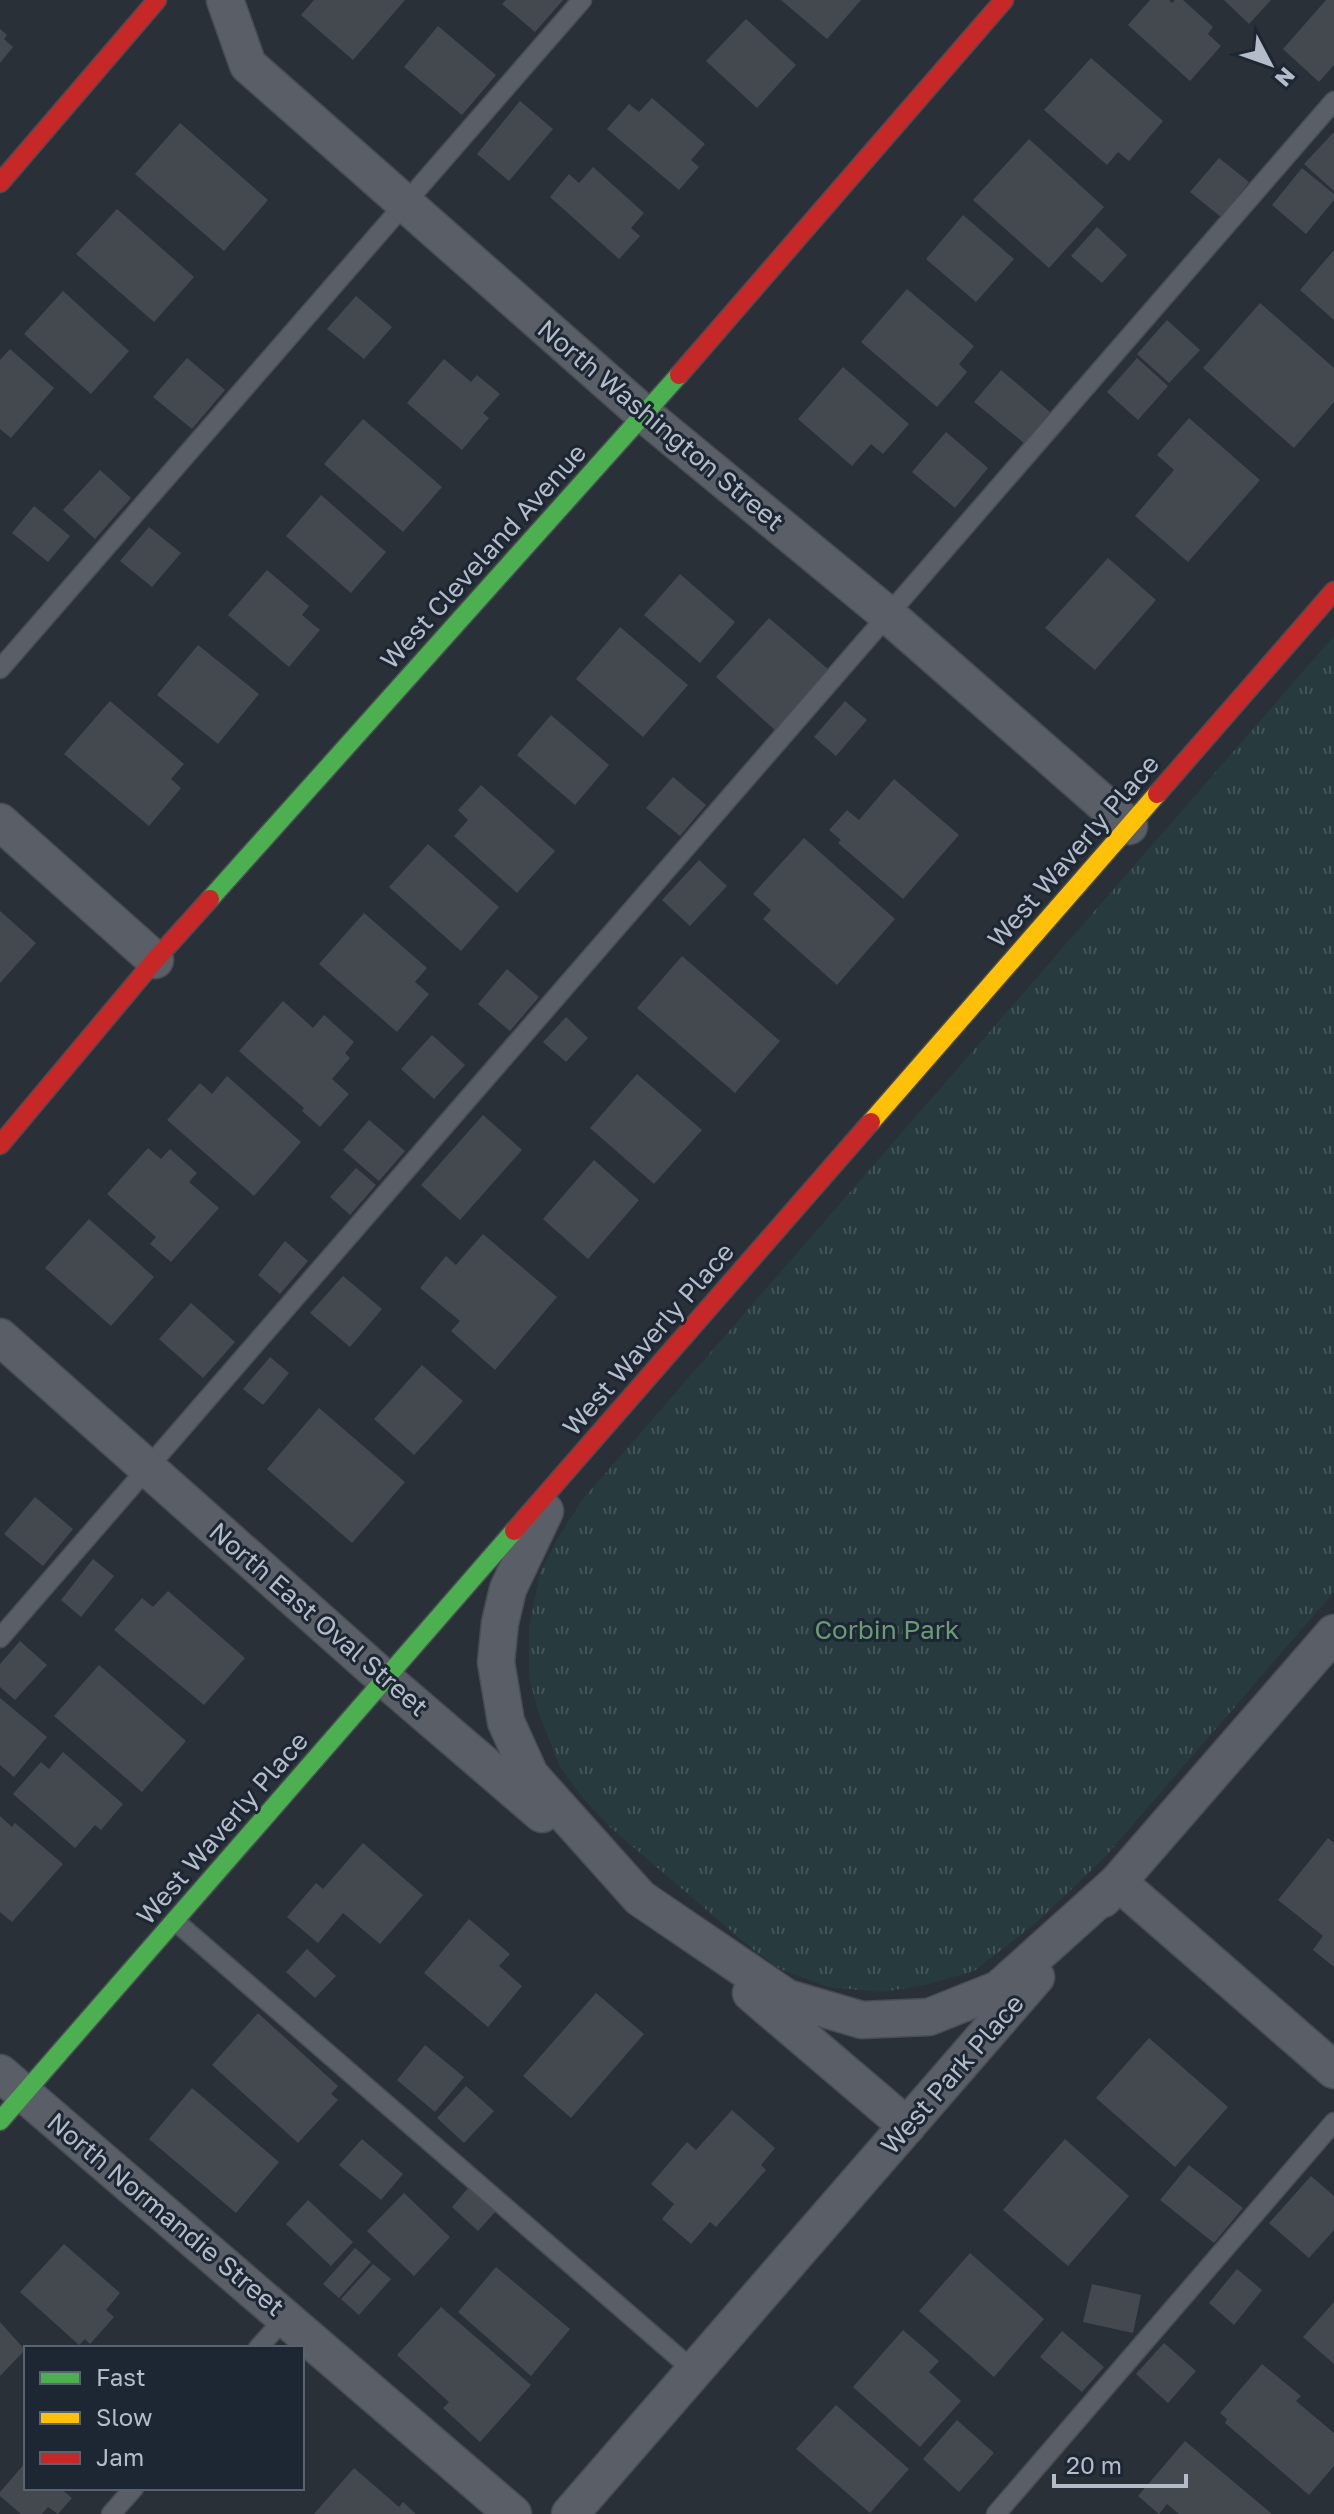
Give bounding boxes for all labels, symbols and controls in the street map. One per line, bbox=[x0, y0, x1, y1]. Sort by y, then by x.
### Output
north arrow bbox=[1230, 24, 1310, 104]
text: N bbox=[1270, 62, 1301, 93]
street label: North Washington Street bbox=[532, 313, 790, 537]
street label: West Cleveland Avenue bbox=[374, 437, 592, 675]
street label: West Waverly Place bbox=[981, 748, 1165, 954]
street label: West Waverly Place bbox=[556, 1236, 740, 1442]
street label: North East Oval Street bbox=[203, 1516, 435, 1722]
park label: Corbin Park bbox=[814, 1614, 960, 1645]
street label: West Waverly Place bbox=[130, 1725, 314, 1931]
street label: West Park Place bbox=[874, 1988, 1030, 2160]
street label: North Normandie Street bbox=[41, 2106, 291, 2322]
legend bbox=[24, 2346, 304, 2490]
text: Fast bbox=[96, 2362, 146, 2391]
text: Slow bbox=[96, 2402, 152, 2431]
scale bar bbox=[1054, 2438, 1186, 2488]
text: Jam bbox=[96, 2442, 144, 2471]
text: 20 m bbox=[1066, 2450, 1122, 2479]

